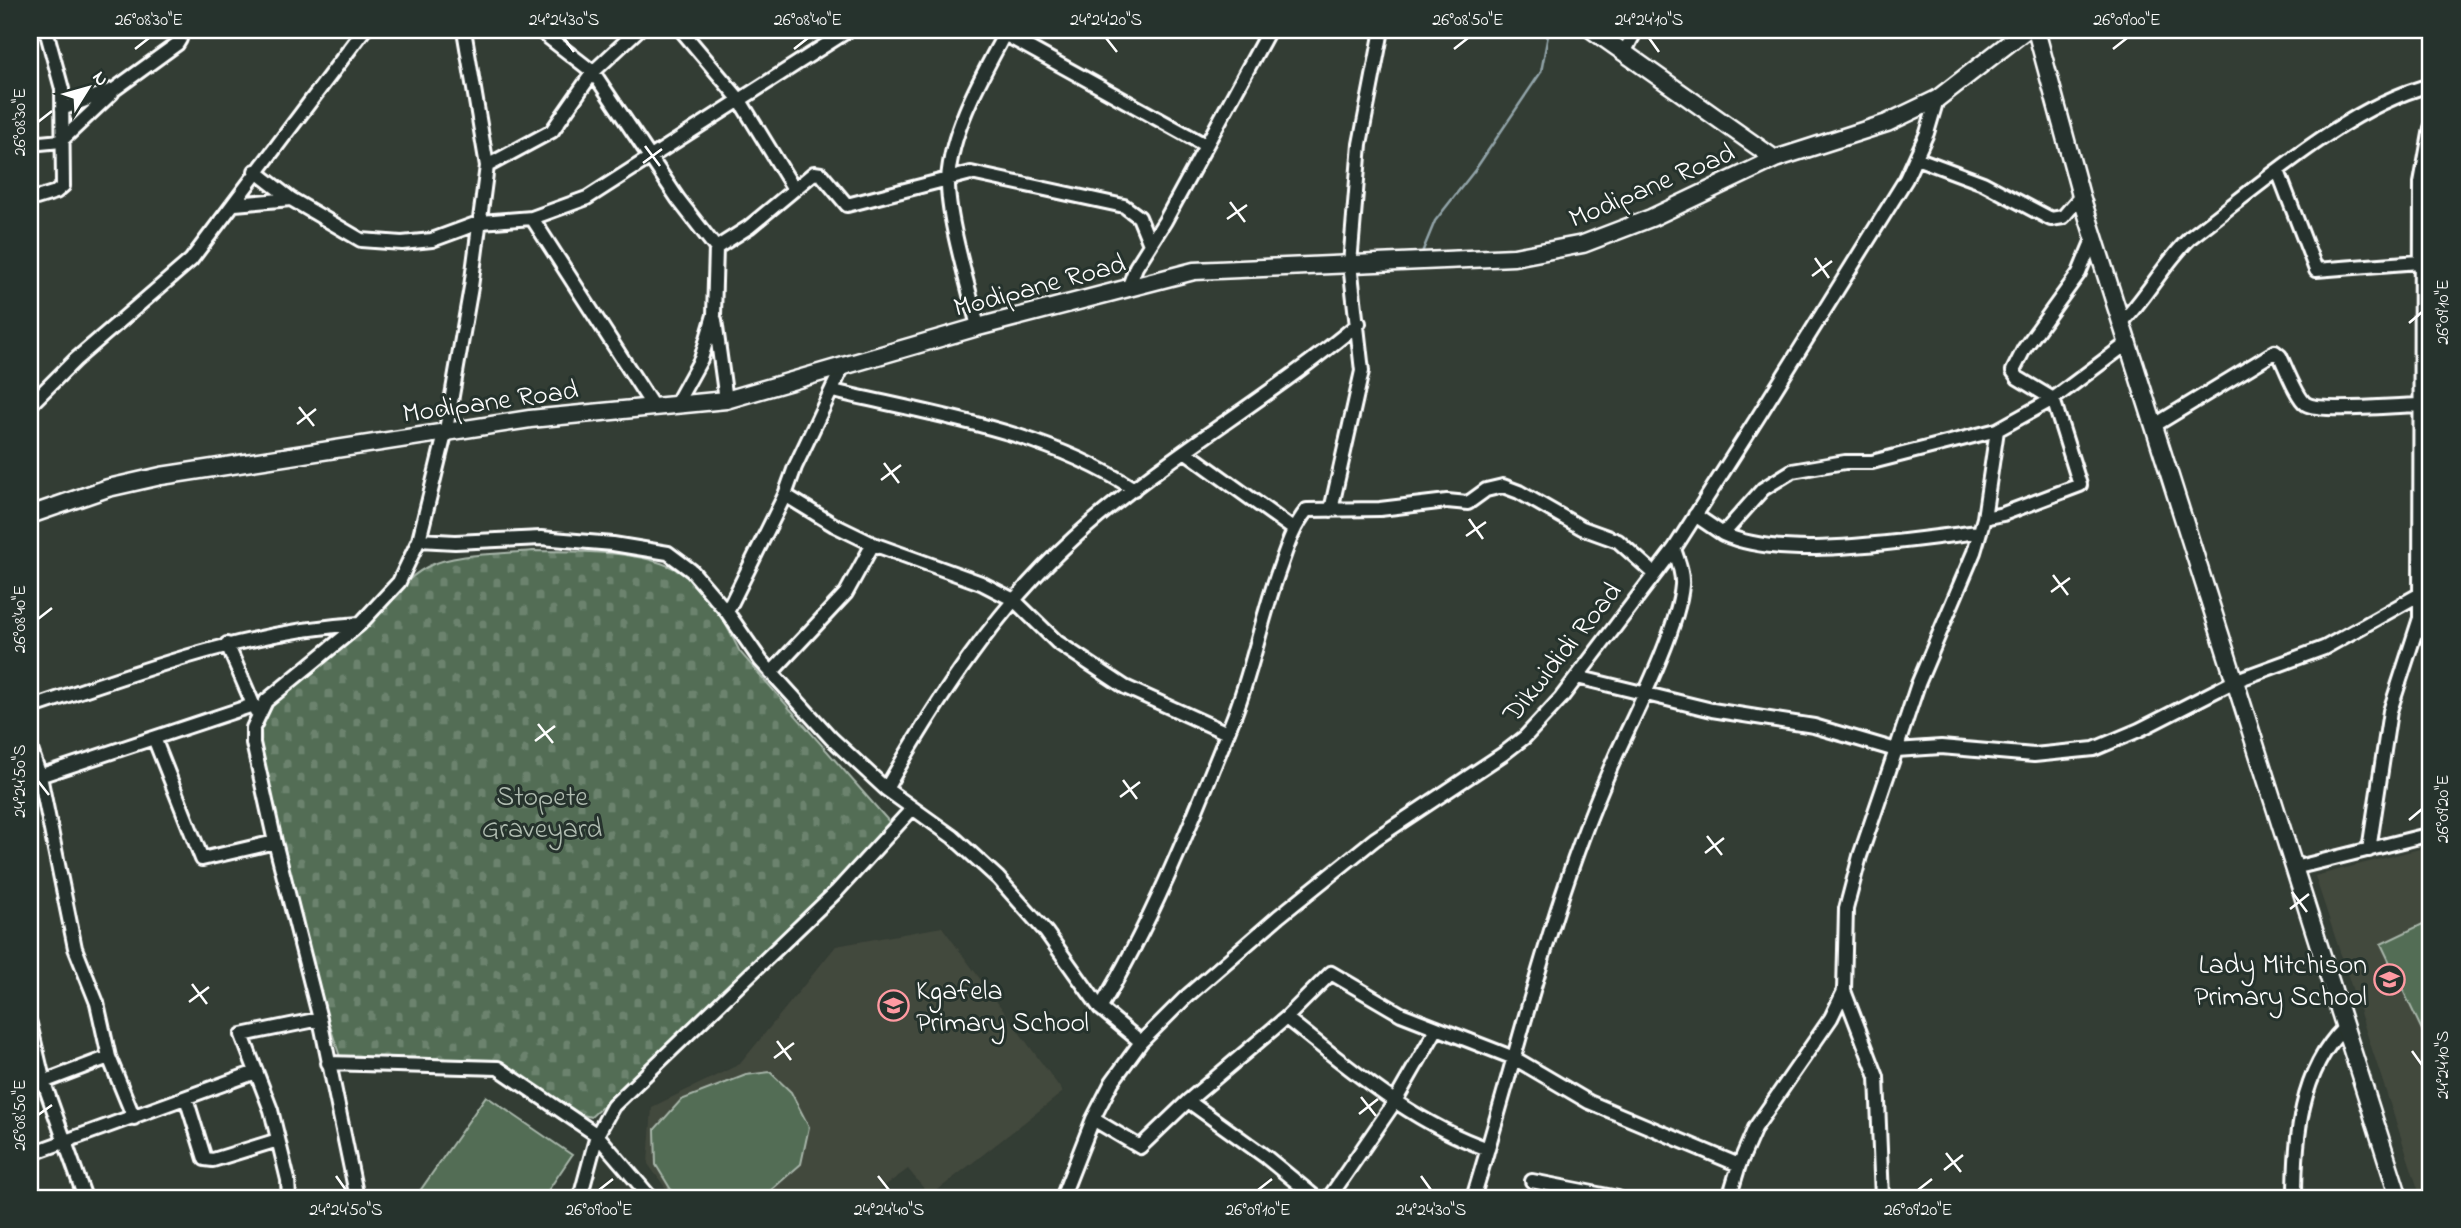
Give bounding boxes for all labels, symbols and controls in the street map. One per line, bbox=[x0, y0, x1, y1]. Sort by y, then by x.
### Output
text: 26°08'30"E bbox=[115, 8, 183, 34]
text: 24°24'30"S bbox=[529, 8, 599, 34]
text: 26°08'40"E bbox=[774, 8, 842, 34]
text: 24°24'20"S bbox=[1070, 8, 1142, 34]
text: 26°08'50"E bbox=[1432, 8, 1504, 34]
text: 24°24'10"S bbox=[1615, 8, 1683, 34]
text: 26°09'00"E bbox=[2093, 8, 2161, 34]
north arrow bbox=[52, 52, 122, 122]
text: N bbox=[85, 66, 114, 93]
text: 26°08'30"E bbox=[8, 88, 34, 156]
street label: Modipane Road bbox=[1563, 134, 1742, 241]
street label: Modipane Road bbox=[949, 245, 1131, 330]
text: 26°09'10"E bbox=[2431, 279, 2457, 345]
street label: Modipane Road bbox=[400, 371, 581, 436]
street label: Dikwididi Road bbox=[1493, 574, 1634, 733]
text: 26°08'40"E bbox=[8, 585, 34, 653]
text: 24°24'50"S bbox=[8, 744, 34, 818]
text: 26°09'20"E bbox=[2431, 775, 2457, 843]
park label: Stopete Graveyard bbox=[482, 778, 603, 851]
place label: Lady Mitchison Primary School bbox=[2194, 946, 2367, 1019]
school or university icon: Lady Mitchison Primary School bbox=[2373, 962, 2407, 996]
place label: Kgafela Primary School bbox=[916, 972, 1089, 1045]
school or university icon: Kgafela Primary School bbox=[876, 988, 910, 1022]
text: 24°24'10"S bbox=[2431, 1031, 2457, 1099]
text: 26°08'50"E bbox=[8, 1079, 34, 1151]
text: 24°24'50"S bbox=[309, 1198, 383, 1224]
text: 26°09'00"E bbox=[565, 1198, 633, 1224]
text: 24°24'40"S bbox=[854, 1198, 924, 1224]
text: 26°09'10"E bbox=[1225, 1198, 1291, 1224]
text: 24°24'30"S bbox=[1396, 1198, 1466, 1224]
text: 26°09'20"E bbox=[1884, 1198, 1952, 1224]

